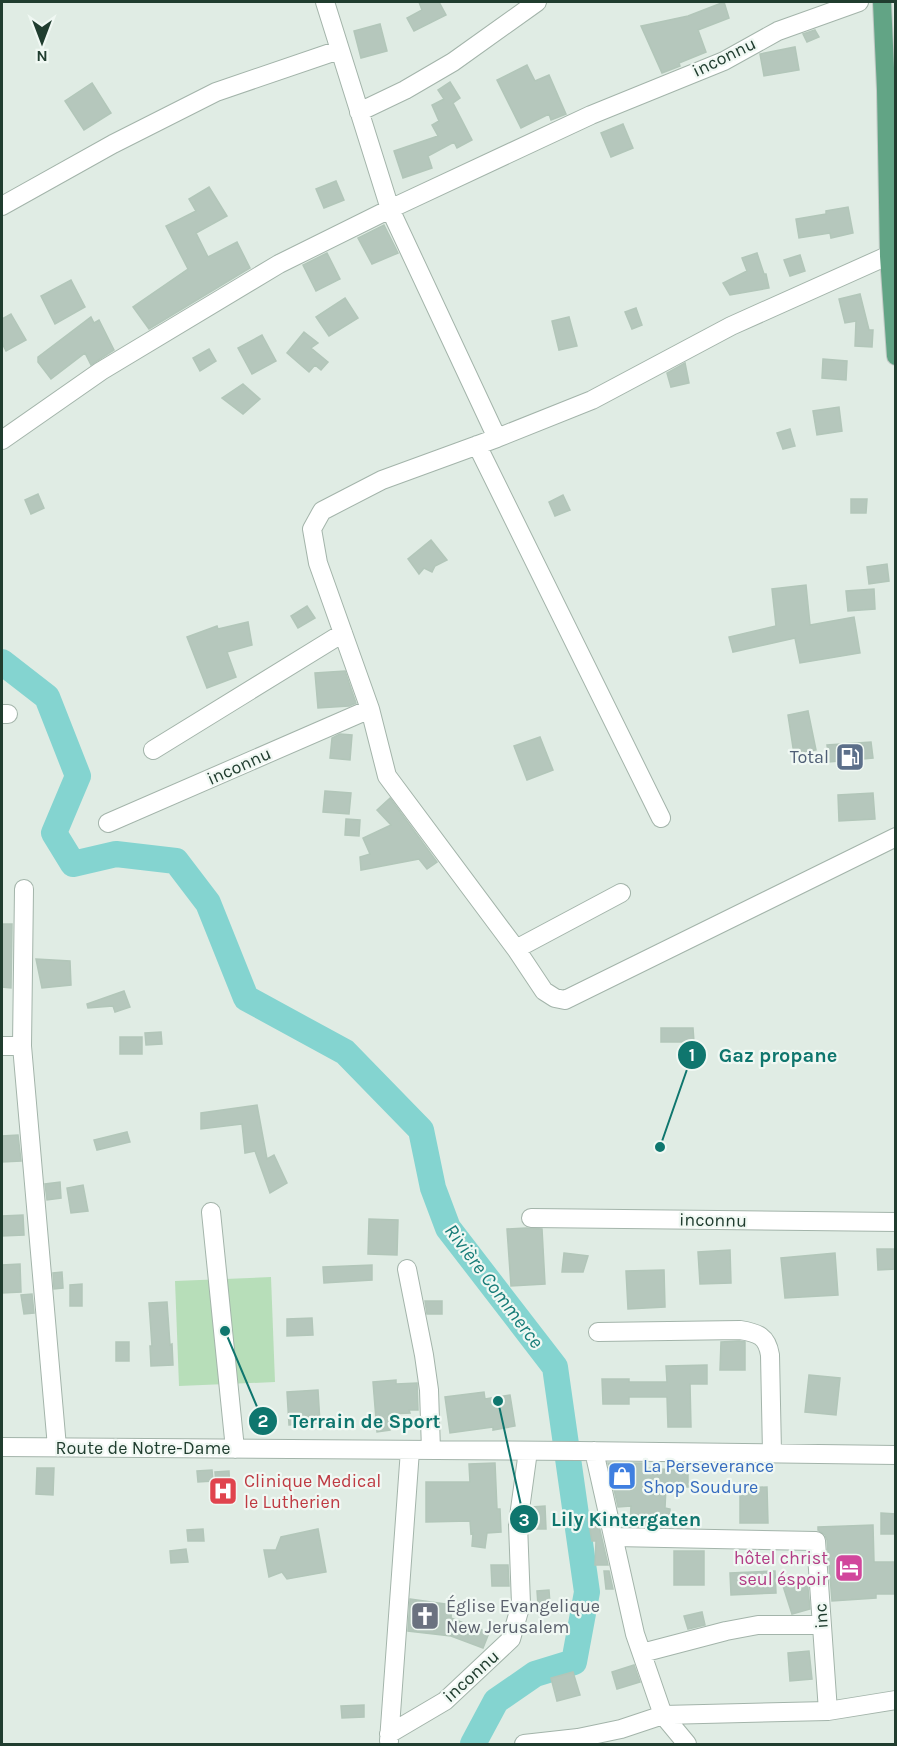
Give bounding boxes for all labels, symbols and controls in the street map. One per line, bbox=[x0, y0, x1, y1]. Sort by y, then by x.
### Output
north arrow bbox=[12, 12, 72, 72]
street label: inconnu bbox=[689, 32, 759, 82]
text: N bbox=[36, 47, 48, 66]
fuel station icon: Total bbox=[834, 741, 866, 773]
street label: inconnu bbox=[203, 742, 275, 790]
place label: Total bbox=[790, 746, 829, 768]
callout: Gaz propane bbox=[677, 1036, 850, 1074]
text: 1 bbox=[689, 1044, 695, 1066]
text: Gaz propane bbox=[719, 1044, 837, 1067]
street label: inconnu bbox=[679, 1208, 747, 1232]
water label: Rivière Commerce bbox=[440, 1219, 548, 1353]
callout: Terrain de Sport bbox=[248, 1402, 453, 1440]
text: 2 bbox=[258, 1410, 268, 1432]
text: Terrain de Sport bbox=[290, 1410, 441, 1433]
street label: Route de Notre-Dame bbox=[55, 1437, 231, 1459]
place label: La Perseverance Shop Soudure bbox=[643, 1455, 774, 1498]
shop icon: La Perseverance Shop Soudure bbox=[606, 1460, 638, 1492]
place label: Clinique Medical le Lutherien bbox=[244, 1470, 381, 1513]
hospital icon: Clinique Medical le Lutherien bbox=[207, 1475, 239, 1507]
callout: Lily Kintergaten bbox=[509, 1500, 713, 1538]
text: Lily Kintergaten bbox=[551, 1508, 701, 1531]
text: 3 bbox=[518, 1509, 530, 1531]
place label: hôtel christ seul éspoir bbox=[734, 1547, 828, 1590]
hotel icon: hôtel christ seul éspoir bbox=[833, 1552, 865, 1584]
place label: Église Evangelique New Jerusalem bbox=[446, 1594, 600, 1638]
church icon: Église Evangelique New Jerusalem bbox=[409, 1600, 441, 1632]
street label: inc bbox=[809, 1603, 833, 1629]
street label: inconnu bbox=[438, 1645, 504, 1707]

